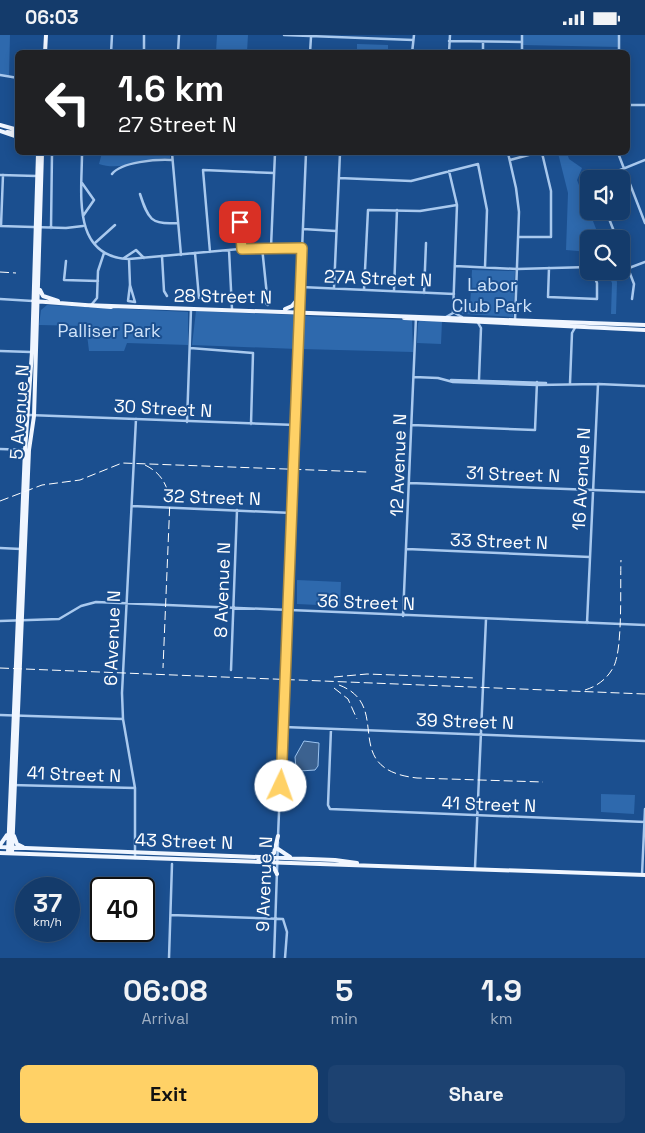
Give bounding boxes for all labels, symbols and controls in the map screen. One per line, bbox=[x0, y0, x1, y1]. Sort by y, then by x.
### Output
text: 06:03 bbox=[25, 5, 79, 30]
text: 1.6 km bbox=[118, 67, 224, 111]
icon: left bbox=[35, 70, 100, 135]
text: 27 Street N bbox=[118, 110, 237, 138]
map controls bbox=[580, 170, 630, 280]
button: sound bbox=[580, 170, 630, 220]
pin bbox=[219, 201, 261, 243]
icon: arrive bbox=[226, 208, 254, 236]
button: search bbox=[580, 230, 630, 280]
street label: 27A Street N bbox=[324, 265, 432, 291]
park label: Labor Club Park bbox=[452, 273, 533, 317]
street label: 28 Street N bbox=[174, 284, 272, 308]
park label: Palliser Park bbox=[57, 319, 161, 342]
street label: 5 Avenue N bbox=[4, 364, 34, 460]
street label: 30 Street N bbox=[113, 394, 213, 422]
street label: 12 Avenue N bbox=[385, 413, 411, 517]
street label: 16 Avenue N bbox=[567, 427, 595, 531]
street label: 31 Street N bbox=[465, 461, 561, 487]
street label: 32 Street N bbox=[163, 484, 261, 510]
street label: 33 Street N bbox=[450, 528, 548, 554]
street label: 8 Avenue N bbox=[209, 542, 235, 638]
street label: 36 Street N bbox=[317, 589, 415, 615]
street label: 6 Avenue N bbox=[99, 590, 125, 686]
street label: 39 Street N bbox=[416, 708, 514, 734]
position arrow bbox=[254, 759, 306, 811]
street label: 41 Street N bbox=[26, 761, 122, 787]
street label: 41 Street N bbox=[441, 791, 537, 817]
street label: 43 Street N bbox=[134, 828, 234, 854]
street label: 9 Avenue N bbox=[251, 836, 277, 932]
speed limit sign: 40 bbox=[90, 877, 155, 942]
text: 37 bbox=[33, 887, 62, 919]
text: km/h bbox=[33, 914, 62, 930]
text: 06:08 bbox=[123, 971, 207, 1010]
text: 5 bbox=[335, 971, 353, 1010]
text: 1.9 bbox=[481, 971, 522, 1010]
text: Arrival bbox=[141, 1008, 189, 1029]
text: min bbox=[330, 1008, 358, 1029]
text: km bbox=[490, 1008, 513, 1029]
button: Exit bbox=[20, 1065, 318, 1123]
button: Share bbox=[328, 1065, 625, 1123]

